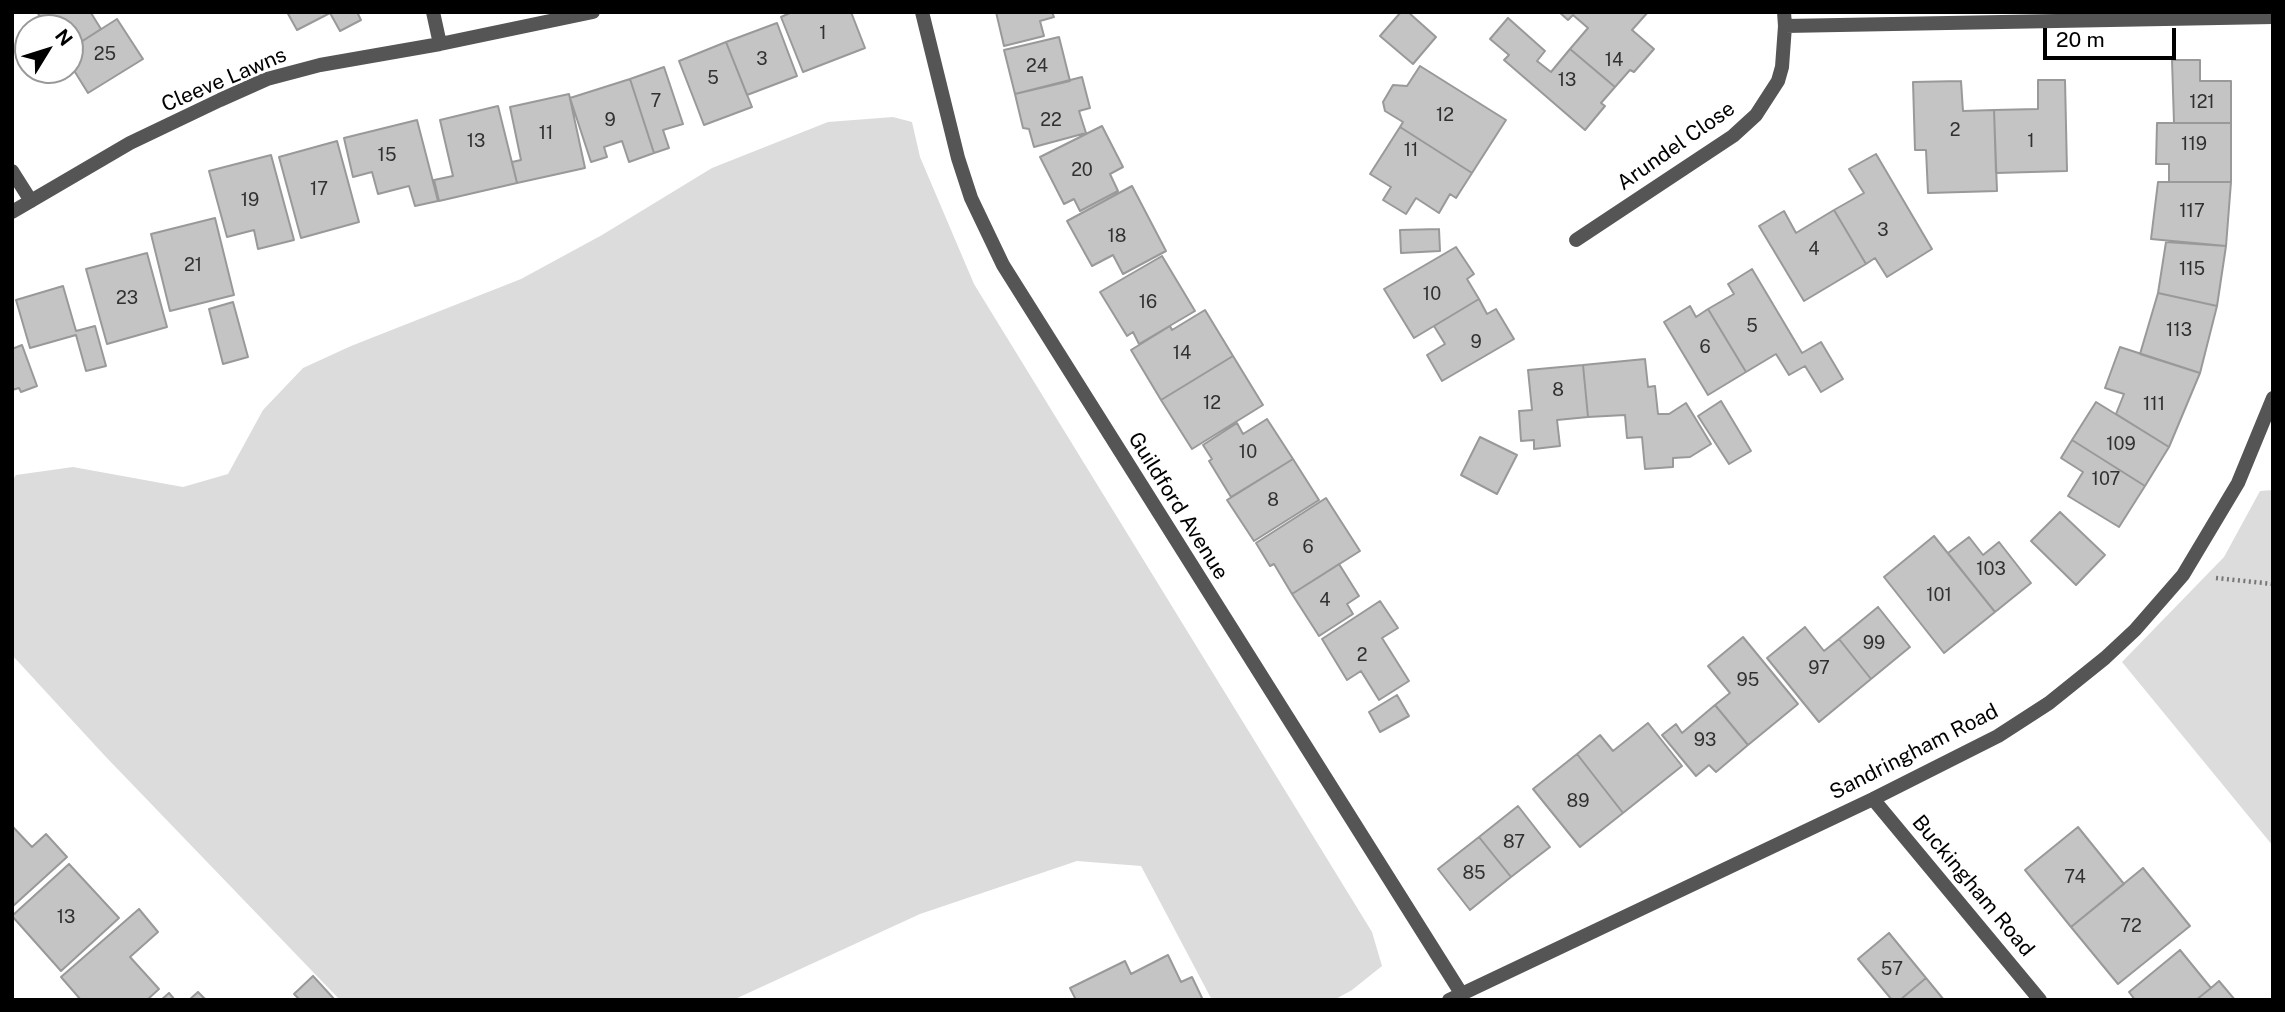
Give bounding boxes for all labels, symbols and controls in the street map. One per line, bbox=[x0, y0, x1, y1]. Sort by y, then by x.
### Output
north arrow bbox=[14, 14, 84, 84]
scale bar bbox=[2047, 14, 2180, 58]
house number: 1 bbox=[819, 22, 827, 44]
text: N bbox=[51, 25, 77, 50]
text: 20 m bbox=[2056, 27, 2105, 52]
street label: Cleeve Lawns bbox=[158, 42, 290, 118]
house number: 25 bbox=[94, 43, 116, 65]
house number: 3 bbox=[756, 48, 768, 70]
house number: 14 bbox=[1605, 49, 1623, 71]
house number: 24 bbox=[1026, 55, 1048, 77]
house number: 5 bbox=[707, 67, 719, 89]
house number: 13 bbox=[1558, 69, 1576, 91]
house number: 7 bbox=[651, 90, 661, 112]
house number: 121 bbox=[2189, 91, 2215, 113]
street label: Arundel Close bbox=[1612, 96, 1740, 196]
house number: 12 bbox=[1436, 104, 1454, 126]
house number: 9 bbox=[604, 109, 616, 131]
house number: 22 bbox=[1040, 109, 1062, 131]
house number: 2 bbox=[1950, 119, 1960, 141]
house number: 11 bbox=[539, 122, 553, 144]
house number: 13 bbox=[467, 130, 485, 152]
house number: 1 bbox=[2027, 130, 2035, 152]
house number: 119 bbox=[2181, 133, 2207, 155]
house number: 11 bbox=[1404, 139, 1418, 161]
house number: 15 bbox=[378, 144, 396, 166]
house number: 20 bbox=[1071, 159, 1093, 181]
house number: 17 bbox=[310, 178, 328, 200]
house number: 19 bbox=[241, 189, 259, 211]
house number: 117 bbox=[2179, 200, 2205, 222]
house number: 3 bbox=[1877, 219, 1889, 241]
house number: 18 bbox=[1108, 225, 1126, 247]
house number: 4 bbox=[1808, 238, 1820, 260]
house number: 21 bbox=[184, 254, 202, 276]
house number: 115 bbox=[2179, 258, 2205, 280]
house number: 10 bbox=[1423, 283, 1441, 305]
house number: 23 bbox=[116, 287, 138, 309]
house number: 16 bbox=[1139, 291, 1157, 313]
house number: 5 bbox=[1746, 315, 1758, 337]
house number: 113 bbox=[2166, 319, 2192, 341]
house number: 9 bbox=[1470, 331, 1482, 353]
house number: 6 bbox=[1699, 336, 1711, 358]
house number: 14 bbox=[1173, 342, 1191, 364]
house number: 8 bbox=[1552, 379, 1564, 401]
house number: 12 bbox=[1203, 392, 1221, 414]
house number: 111 bbox=[2143, 393, 2165, 415]
street label: Guildford Avenue bbox=[1122, 428, 1234, 584]
house number: 109 bbox=[2106, 433, 2136, 455]
house number: 10 bbox=[1239, 441, 1257, 463]
house number: 107 bbox=[2092, 468, 2120, 490]
house number: 8 bbox=[1267, 489, 1279, 511]
house number: 6 bbox=[1302, 536, 1314, 558]
house number: 103 bbox=[1976, 558, 2006, 580]
house number: 101 bbox=[1926, 584, 1952, 606]
house number: 4 bbox=[1319, 589, 1331, 611]
house number: 99 bbox=[1863, 632, 1885, 654]
house number: 2 bbox=[1357, 644, 1367, 666]
house number: 97 bbox=[1808, 657, 1830, 679]
house number: 95 bbox=[1737, 669, 1759, 691]
street label: Sandringham Road bbox=[1825, 699, 2003, 805]
house number: 93 bbox=[1694, 729, 1716, 751]
house number: 89 bbox=[1567, 790, 1589, 812]
street label: Buckingham Road bbox=[1907, 810, 2039, 962]
house number: 87 bbox=[1503, 831, 1525, 853]
house number: 85 bbox=[1462, 862, 1486, 884]
house number: 74 bbox=[2064, 866, 2086, 888]
house number: 13 bbox=[57, 906, 75, 928]
house number: 72 bbox=[2120, 915, 2142, 937]
house number: 57 bbox=[1881, 958, 1903, 980]

